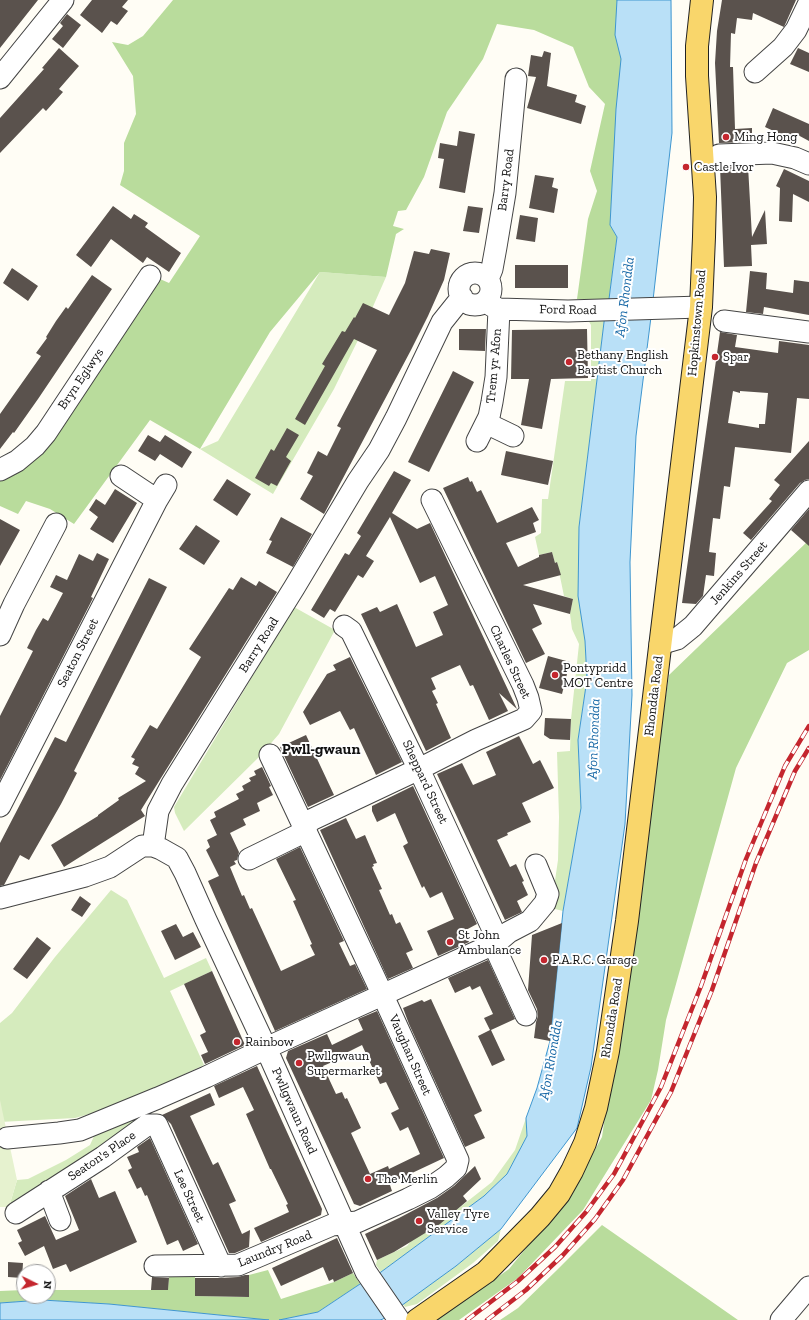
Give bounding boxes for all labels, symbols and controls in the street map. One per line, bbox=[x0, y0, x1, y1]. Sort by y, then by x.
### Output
place label: Ming Hong bbox=[734, 129, 797, 145]
marker: Ming Hong bbox=[721, 132, 731, 142]
street label: Barry Road bbox=[494, 148, 518, 212]
place label: Castle Ivor bbox=[694, 159, 754, 175]
marker: Castle Ivor bbox=[681, 162, 691, 172]
water label: Afon Rhondda bbox=[612, 256, 638, 338]
street label: Hopkinstown Road bbox=[685, 269, 709, 377]
street label: Ford Road bbox=[539, 302, 597, 318]
street label: Trem yr Afon bbox=[483, 328, 505, 404]
street label: Bryn Eglwys bbox=[55, 345, 107, 413]
place label: Bethany English Baptist Church bbox=[577, 347, 668, 378]
place label: Spar bbox=[723, 349, 749, 365]
marker: Spar bbox=[710, 352, 720, 362]
marker: Bethany English Baptist Church bbox=[564, 357, 574, 367]
street label: Jenkins Street bbox=[707, 538, 771, 608]
street label: Barry Road bbox=[236, 614, 282, 676]
street label: Seaton Street bbox=[54, 616, 102, 690]
street label: Charles Street bbox=[486, 623, 534, 701]
street label: Rhondda Road bbox=[641, 655, 667, 737]
place label: Pontypridd MOT Centre bbox=[563, 660, 633, 691]
marker: Pontypridd MOT Centre bbox=[550, 670, 560, 680]
water label: Afon Rhondda bbox=[584, 698, 604, 780]
street label: Sheppard Street bbox=[399, 738, 451, 826]
district label: Pwll-gwaun bbox=[282, 741, 360, 759]
place label: St John Ambulance bbox=[458, 927, 521, 958]
marker: St John Ambulance bbox=[445, 937, 455, 947]
place label: P.A.R.C. Garage bbox=[552, 952, 637, 968]
marker: P.A.R.C. Garage bbox=[539, 955, 549, 965]
street label: Rhondda Road bbox=[598, 977, 626, 1059]
street label: Vaughan Street bbox=[385, 1012, 435, 1098]
water label: Afon Rhondda bbox=[536, 1019, 566, 1101]
place label: Rainbow bbox=[245, 1034, 294, 1050]
marker: Rainbow bbox=[232, 1037, 242, 1047]
place label: Pwllgwaun Supermarket bbox=[307, 1048, 380, 1079]
marker: Pwllgwaun Supermarket bbox=[294, 1058, 304, 1068]
street label: Pwllgwaun Road bbox=[268, 1065, 320, 1157]
street label: Seaton's Place bbox=[65, 1128, 139, 1184]
street label: Lee Street bbox=[170, 1167, 208, 1225]
place label: The Merlin bbox=[376, 1171, 438, 1187]
marker: The Merlin bbox=[363, 1174, 373, 1184]
place label: Valley Tyre Service bbox=[427, 1206, 489, 1237]
marker: Valley Tyre Service bbox=[414, 1216, 424, 1226]
street label: Laundry Road bbox=[236, 1227, 314, 1271]
north arrow bbox=[16, 1264, 56, 1304]
text: N bbox=[41, 1280, 54, 1290]

